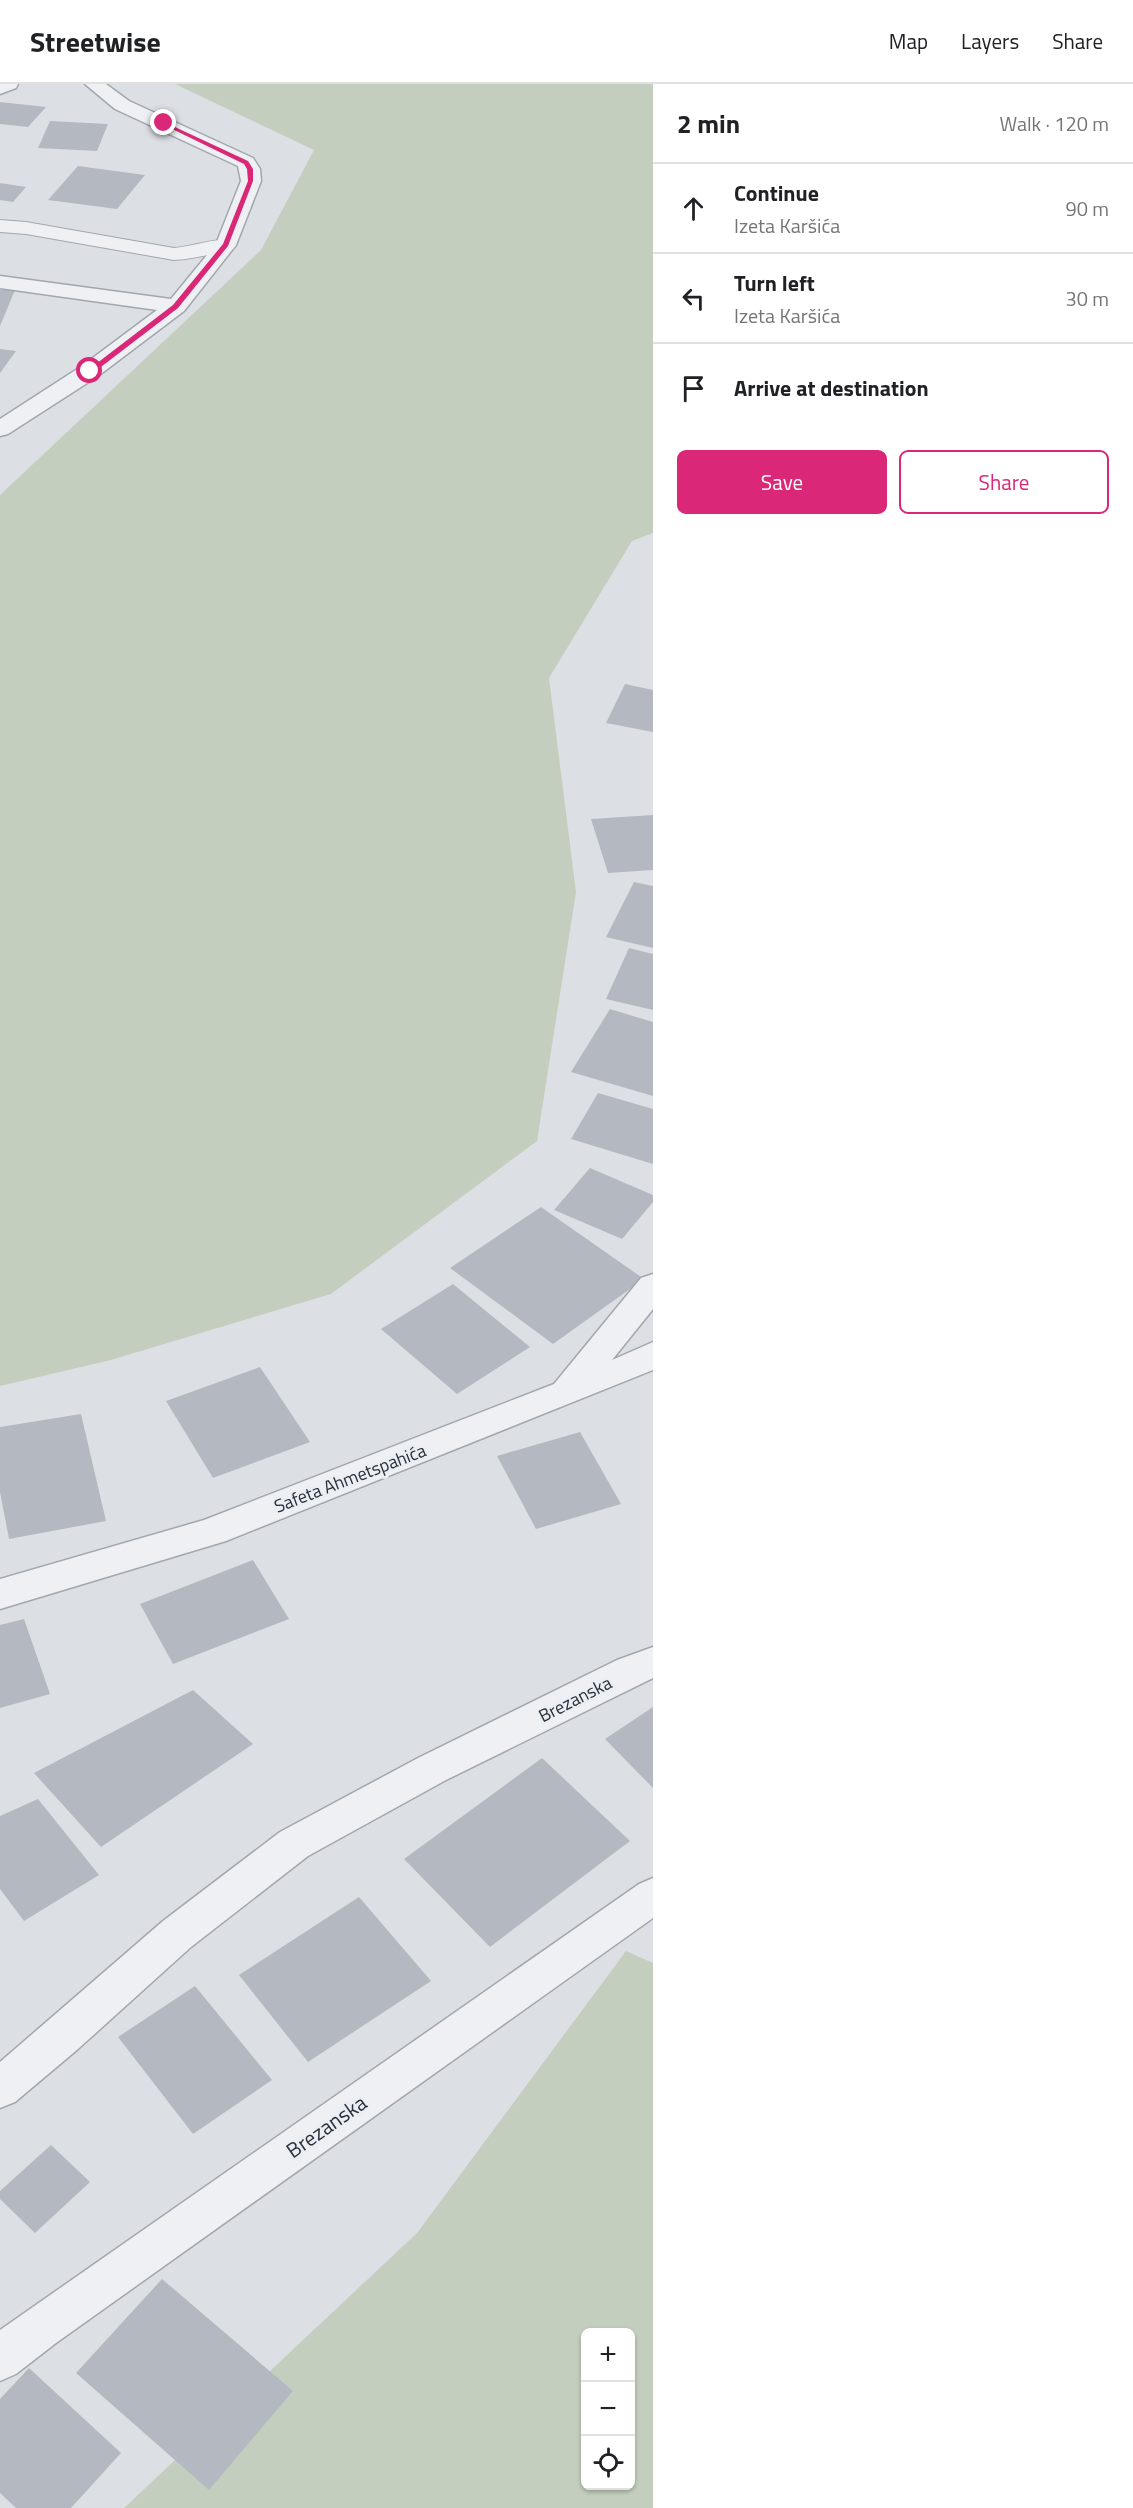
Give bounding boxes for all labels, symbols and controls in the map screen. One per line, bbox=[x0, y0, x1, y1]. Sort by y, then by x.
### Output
text: Streetwise bbox=[30, 20, 161, 63]
text: Map bbox=[889, 25, 928, 57]
text: Layers bbox=[961, 25, 1019, 57]
text: Share bbox=[1052, 25, 1103, 57]
text: 2 min bbox=[677, 104, 740, 143]
text: Walk · 120 m bbox=[1000, 108, 1109, 139]
route end bbox=[150, 109, 176, 135]
text: Continue bbox=[734, 176, 819, 210]
icon: ahead bbox=[677, 192, 710, 225]
text: 90 m bbox=[1065, 193, 1109, 224]
text: Izeta Karšića bbox=[734, 210, 840, 241]
text: Turn left bbox=[734, 266, 815, 300]
icon: left bbox=[677, 282, 710, 315]
text: 30 m bbox=[1065, 283, 1109, 314]
text: Izeta Karšića bbox=[734, 300, 840, 331]
route start bbox=[76, 357, 102, 383]
text: Arrive at destination bbox=[734, 371, 929, 405]
icon: arrive bbox=[677, 372, 710, 405]
button: Save bbox=[677, 450, 887, 514]
button: Share bbox=[899, 450, 1109, 514]
street label: Safeta Ahmetspahića bbox=[270, 1437, 430, 1519]
street label: Brezanska bbox=[534, 1669, 616, 1729]
street label: Brezanska bbox=[279, 2086, 373, 2166]
map controls bbox=[581, 2328, 635, 2490]
button: + bbox=[581, 2328, 635, 2382]
button: − bbox=[581, 2382, 635, 2436]
button: locate bbox=[581, 2436, 635, 2490]

